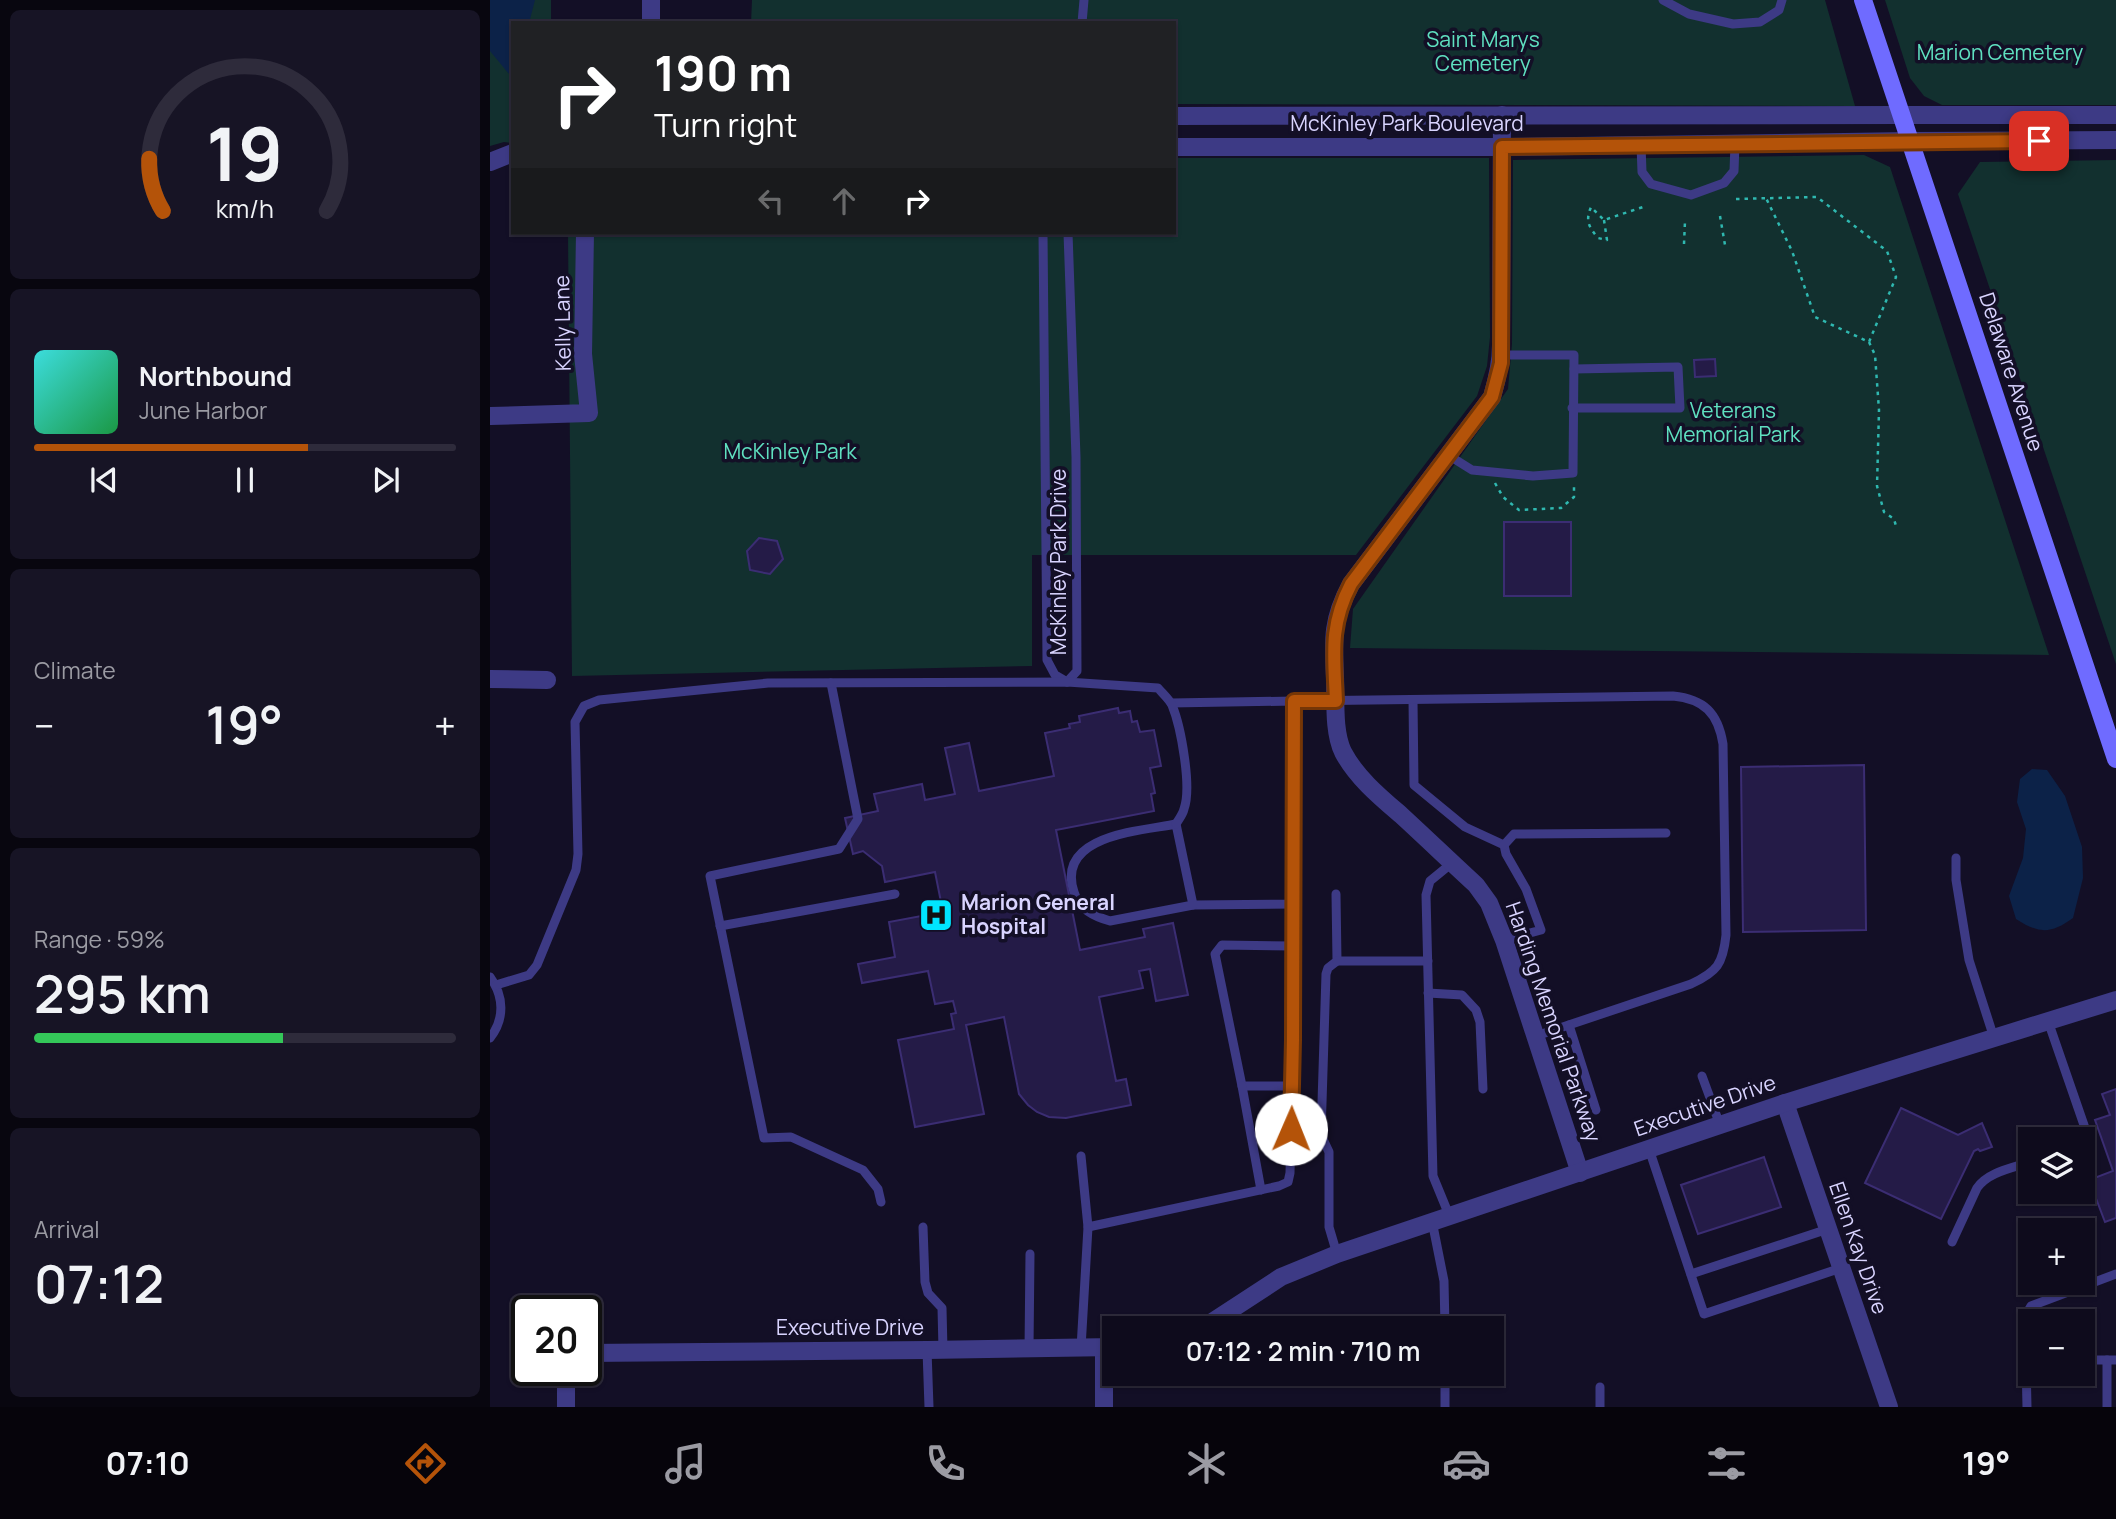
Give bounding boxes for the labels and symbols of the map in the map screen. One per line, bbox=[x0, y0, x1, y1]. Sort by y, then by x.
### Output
park label: Saint Marys Cemetery bbox=[1426, 25, 1540, 77]
park label: Marion Cemetery bbox=[1917, 38, 2083, 66]
street label: McKinley Park Boulevard bbox=[1290, 109, 1524, 137]
pin bbox=[2009, 111, 2069, 171]
street label: Kelly Lane bbox=[547, 275, 577, 371]
street label: Delaware Avenue bbox=[1973, 289, 2051, 455]
park label: Veterans Memorial Park bbox=[1666, 396, 1801, 448]
park label: McKinley Park bbox=[723, 437, 857, 465]
street label: McKinley Park Drive bbox=[1044, 469, 1072, 655]
place label: Marion General Hospital bbox=[961, 888, 1115, 940]
hospital icon: Marion General Hospital bbox=[917, 896, 955, 934]
street label: Harding Memorial Parkway bbox=[1500, 898, 1608, 1146]
street label: Executive Drive bbox=[1630, 1068, 1779, 1142]
position arrow bbox=[1254, 1092, 1328, 1166]
street label: Ellen Kay Drive bbox=[1823, 1178, 1895, 1318]
speed limit sign: 20 bbox=[511, 1295, 602, 1386]
street label: Executive Drive bbox=[776, 1313, 924, 1341]

